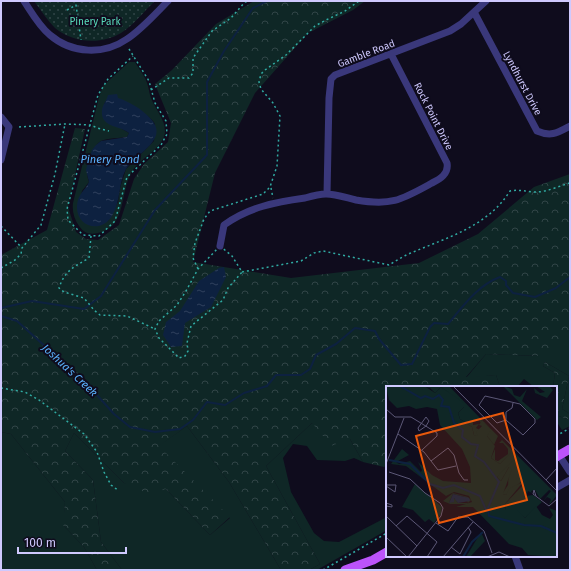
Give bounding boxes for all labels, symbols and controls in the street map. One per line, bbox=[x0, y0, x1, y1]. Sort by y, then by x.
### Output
park label: Pinery Park bbox=[69, 16, 121, 28]
street label: Gamble Road bbox=[336, 38, 397, 70]
street label: Lyndhurst Drive bbox=[500, 49, 544, 118]
street label: Rock Point Drive bbox=[411, 81, 455, 152]
water label: Pinery Pond bbox=[80, 153, 140, 166]
water label: Joshua's Creek bbox=[39, 341, 100, 399]
inset map bbox=[386, 386, 557, 557]
scale bar bbox=[18, 529, 126, 555]
text: 100 m bbox=[24, 536, 56, 550]

